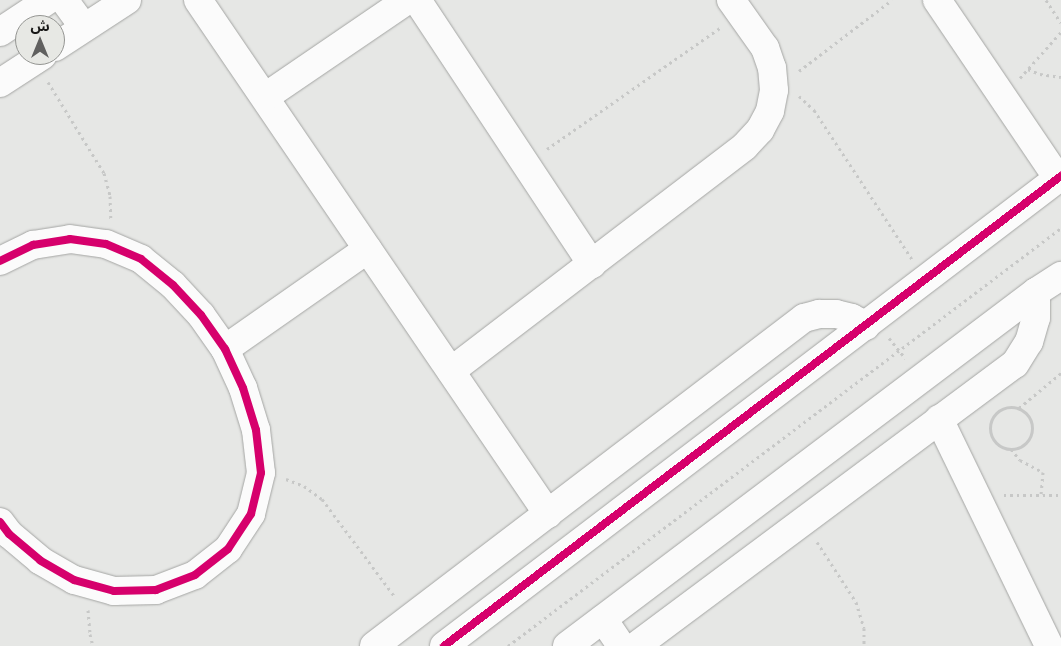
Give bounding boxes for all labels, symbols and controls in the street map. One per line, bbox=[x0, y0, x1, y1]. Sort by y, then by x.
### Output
north arrow bbox=[15, 15, 65, 65]
text: ش bbox=[30, 18, 50, 34]

